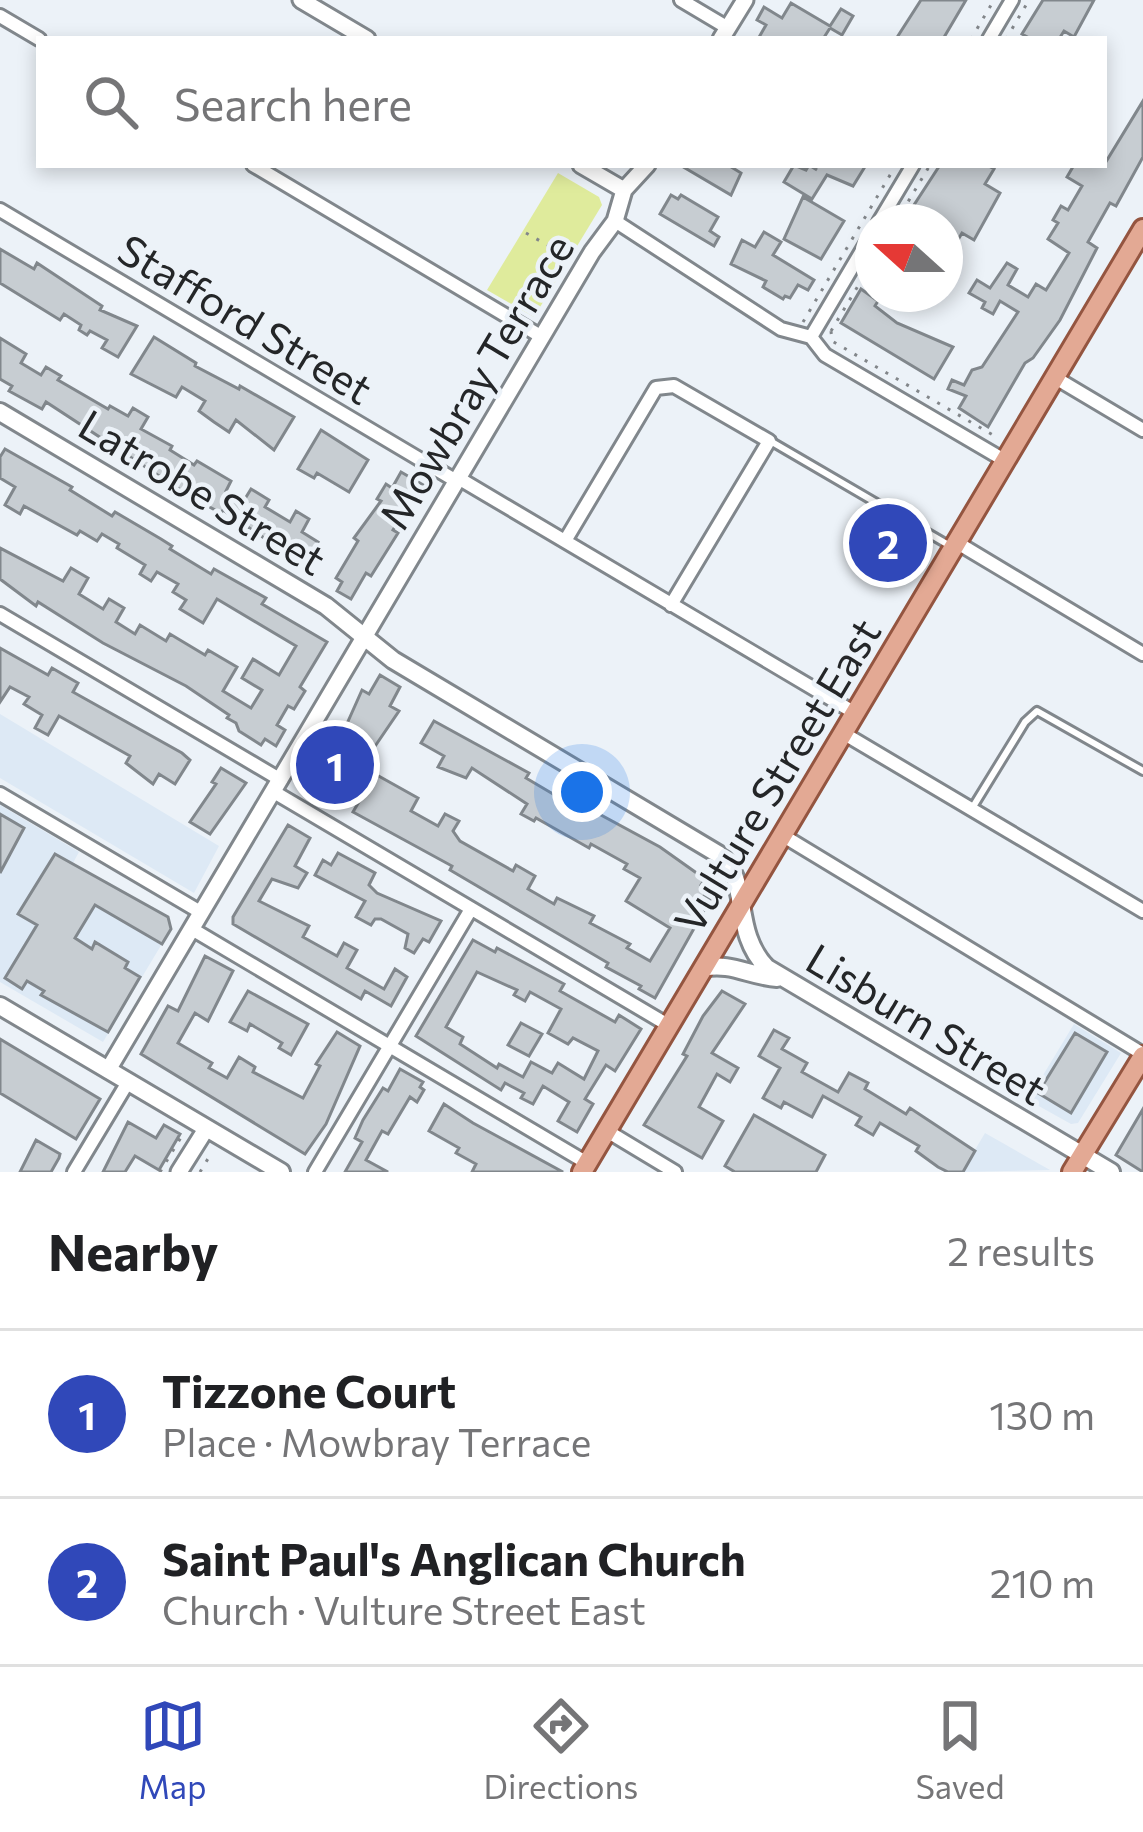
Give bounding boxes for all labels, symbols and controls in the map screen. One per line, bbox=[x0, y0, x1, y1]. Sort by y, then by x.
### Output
search box bbox=[36, 36, 1107, 168]
icon: search bbox=[78, 69, 144, 135]
text: Search here bbox=[174, 75, 412, 130]
north arrow bbox=[855, 204, 963, 312]
street label: Stafford Street bbox=[110, 222, 382, 414]
street label: Mowbray Terrace bbox=[367, 224, 583, 538]
street label: Latrobe Street bbox=[70, 397, 336, 585]
pin: 2 bbox=[849, 498, 927, 588]
street label: Vulture Street East bbox=[662, 608, 890, 942]
pin: 1 bbox=[296, 720, 374, 810]
your location bbox=[552, 762, 612, 822]
street label: Lisburn Street bbox=[798, 931, 1056, 1115]
text: Nearby bbox=[48, 1219, 218, 1282]
text: 2 results bbox=[947, 1226, 1095, 1274]
text: Tizzone Court bbox=[162, 1362, 456, 1417]
text: 1 bbox=[78, 1390, 96, 1438]
text: 130 m bbox=[989, 1390, 1095, 1438]
text: Place · Mowbray Terrace bbox=[162, 1417, 591, 1465]
text: Saint Paul's Anglican Church bbox=[162, 1530, 746, 1585]
text: 2 bbox=[76, 1558, 98, 1606]
text: 210 m bbox=[990, 1558, 1095, 1606]
text: Church · Vulture Street East bbox=[162, 1585, 646, 1633]
tab: Map bbox=[139, 1693, 207, 1806]
tab: Directions bbox=[484, 1693, 638, 1806]
tab: Saved bbox=[915, 1693, 1004, 1806]

